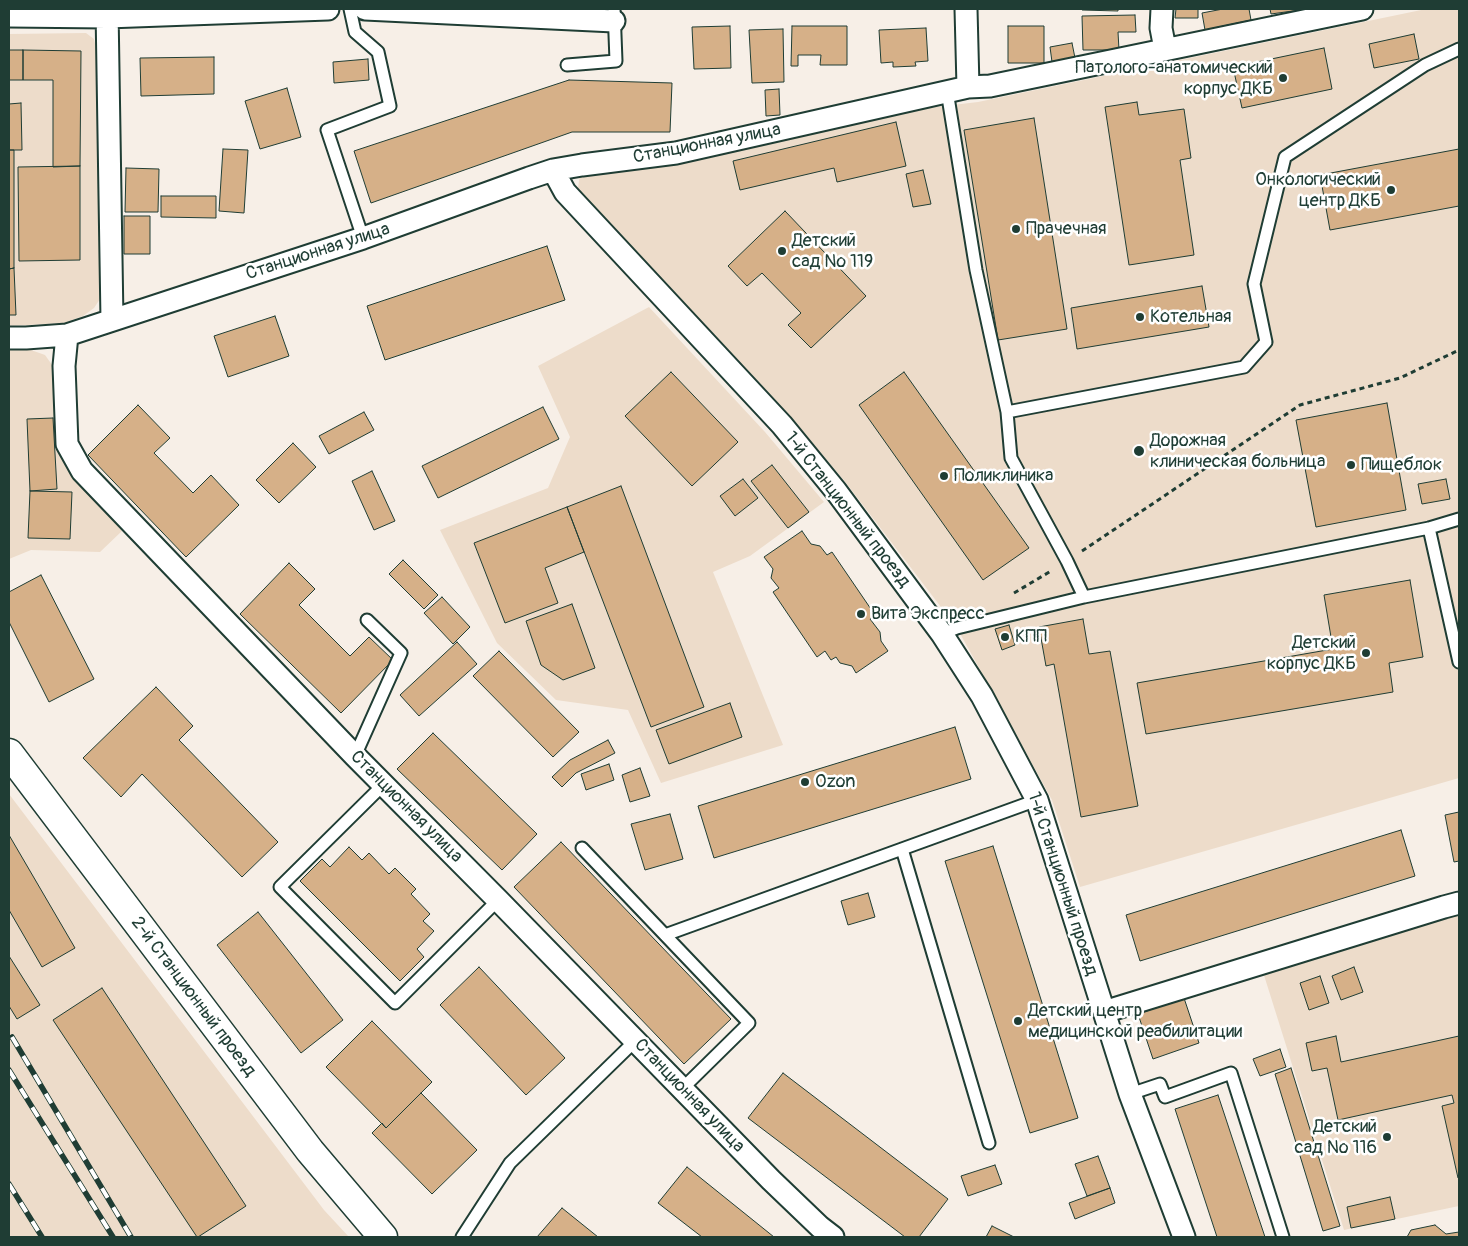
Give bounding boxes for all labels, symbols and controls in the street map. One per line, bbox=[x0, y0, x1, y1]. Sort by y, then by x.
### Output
place label: Патолого-анатомический корпус ДКБ bbox=[1075, 57, 1273, 100]
marker: Патолого-анатомический корпус ДКБ bbox=[1277, 72, 1289, 84]
street label: Станционная улица bbox=[631, 119, 783, 169]
place label: Онкологический центр ДКБ bbox=[1255, 169, 1381, 212]
marker: Онкологический центр ДКБ bbox=[1385, 184, 1397, 196]
place label: Прачечная bbox=[1026, 218, 1107, 240]
street label: Станционная улица bbox=[243, 219, 393, 285]
marker: Прачечная bbox=[1010, 223, 1022, 235]
place label: Детский сад № 119 bbox=[792, 230, 873, 272]
marker: Детский сад № 119 bbox=[776, 245, 788, 257]
place label: Котельная bbox=[1150, 306, 1231, 328]
marker: Котельная bbox=[1134, 311, 1146, 323]
street label: 1-й Станционный проезд bbox=[780, 428, 914, 592]
place label: Дорожная клиническая больница bbox=[1150, 430, 1325, 472]
marker: Дорожная клиническая больница bbox=[1132, 444, 1146, 458]
place label: Пищеблок bbox=[1361, 454, 1442, 476]
marker: Пищеблок bbox=[1345, 459, 1357, 471]
place label: Поликлиника bbox=[954, 465, 1053, 487]
marker: Поликлиника bbox=[938, 470, 950, 482]
place label: Вита Экспресс bbox=[871, 603, 985, 625]
marker: Вита Экспресс bbox=[855, 608, 867, 620]
place label: КПП bbox=[1015, 626, 1047, 648]
marker: КПП bbox=[999, 631, 1011, 643]
place label: Детский корпус ДКБ bbox=[1267, 632, 1356, 674]
marker: Детский корпус ДКБ bbox=[1360, 647, 1372, 659]
street label: Станционная улица bbox=[345, 746, 467, 868]
place label: Ozon bbox=[815, 771, 855, 793]
marker: Ozon bbox=[799, 776, 811, 788]
street label: 1-й Станционный проезд bbox=[1022, 790, 1102, 978]
street label: 2-й Станционный проезд bbox=[126, 913, 260, 1081]
place label: Детский центр медицинской реабилитации bbox=[1028, 1000, 1242, 1042]
marker: Детский центр медицинской реабилитации bbox=[1012, 1015, 1024, 1027]
street label: Станционная улица bbox=[629, 1035, 749, 1157]
place label: Детский сад № 116 bbox=[1294, 1116, 1377, 1158]
marker: Детский сад № 116 bbox=[1381, 1131, 1393, 1143]

